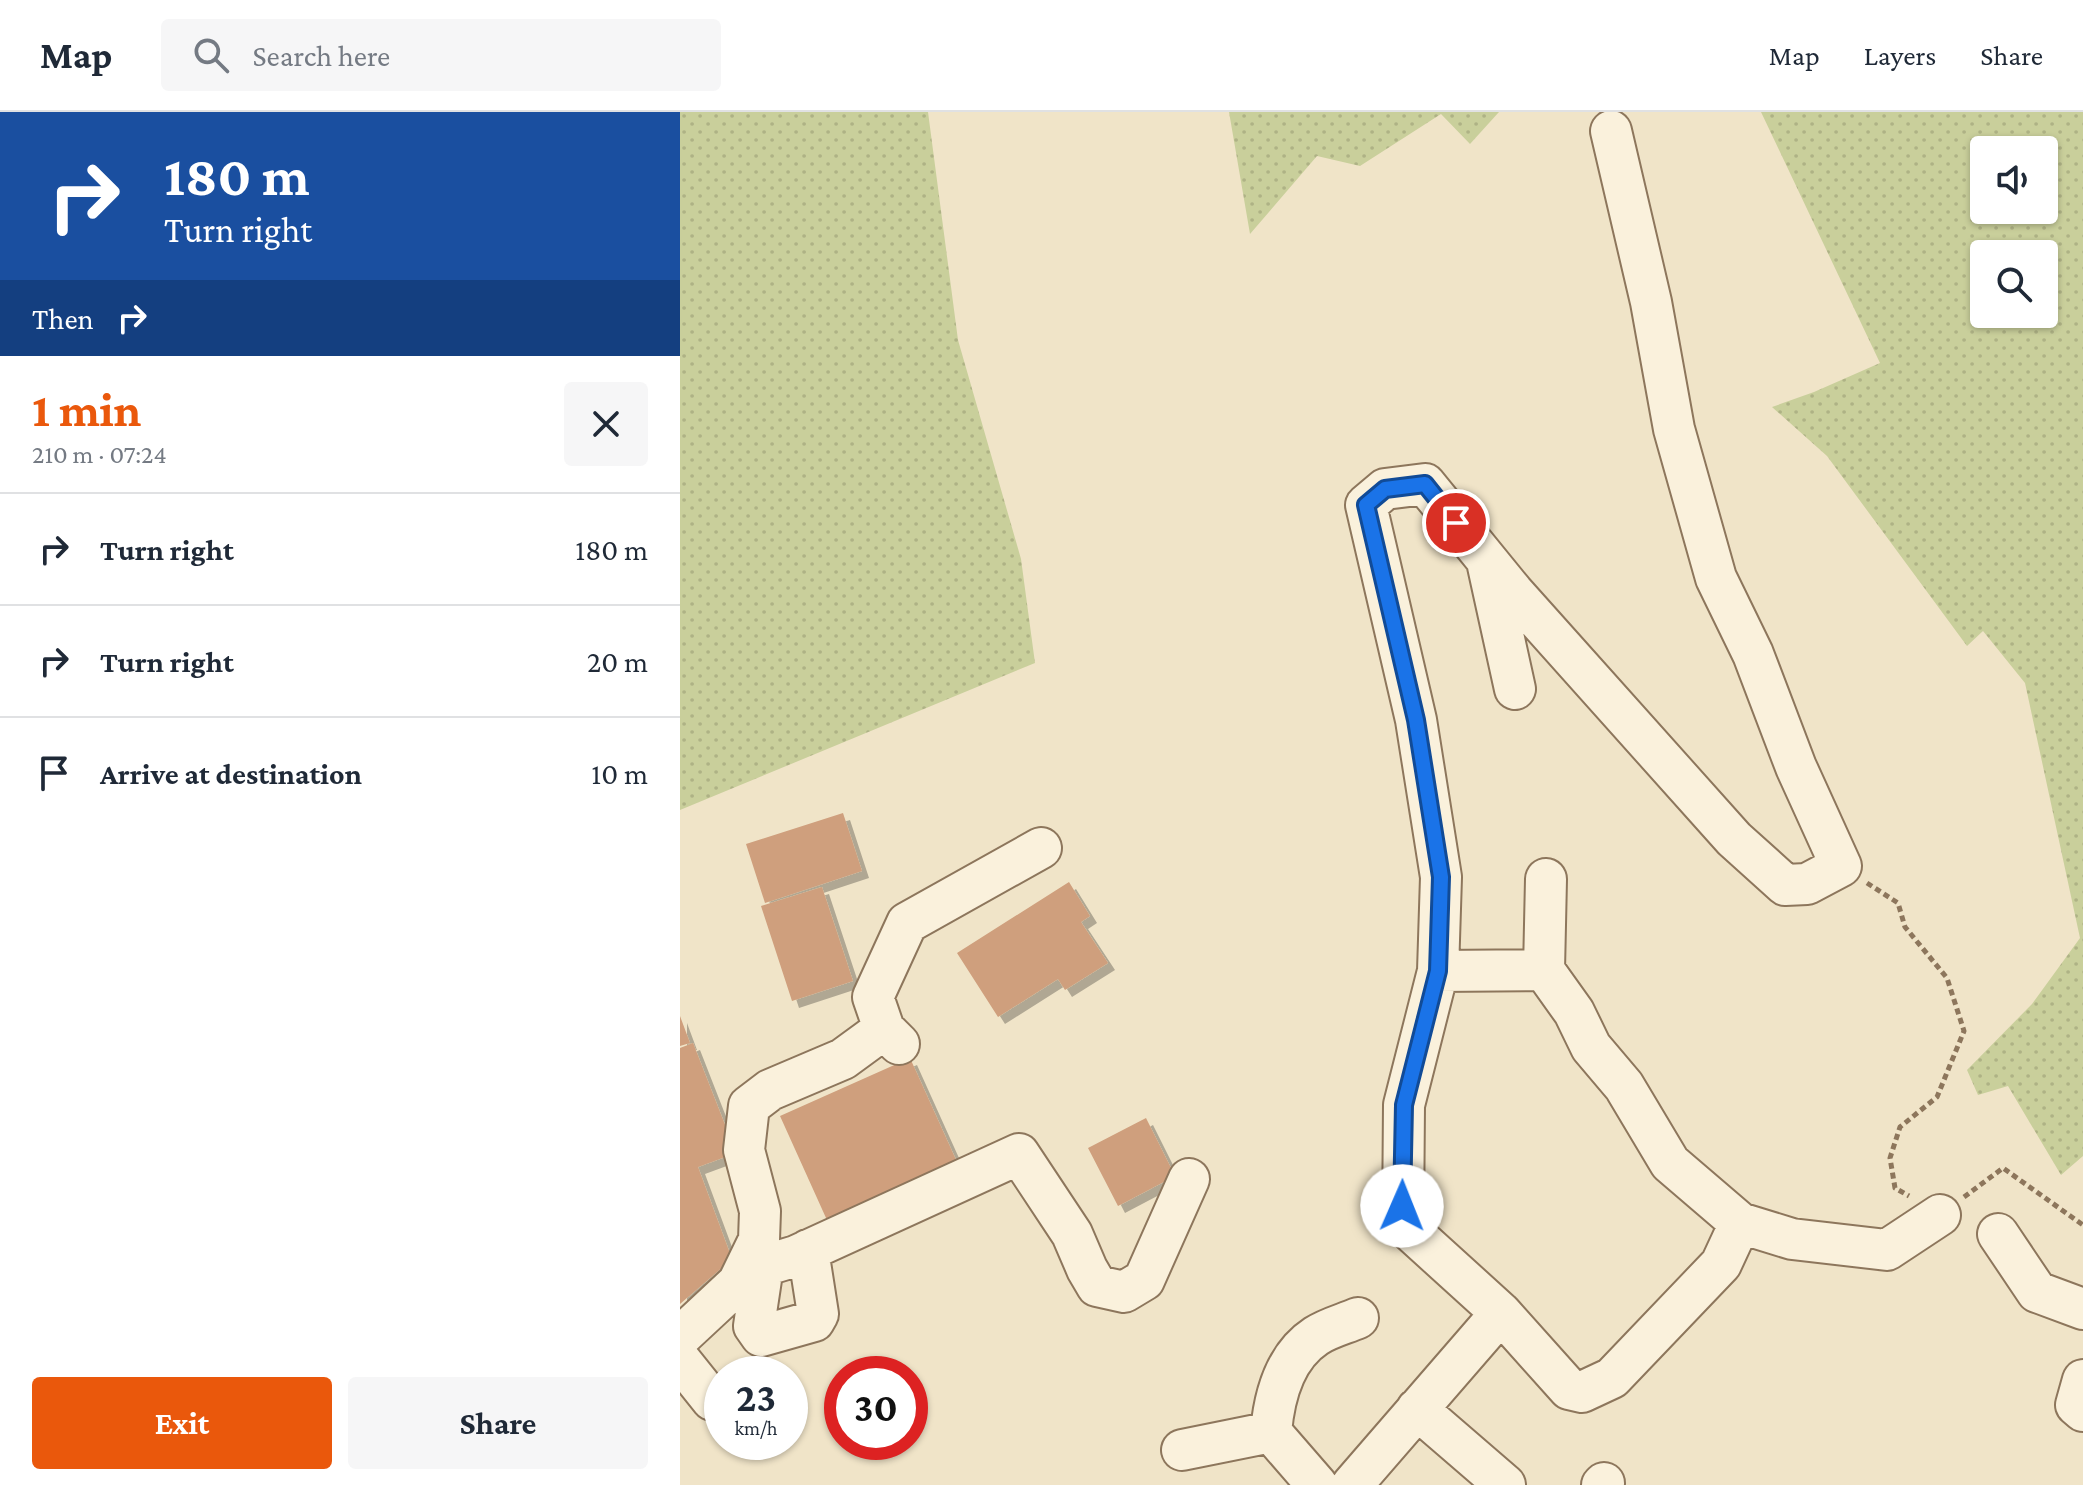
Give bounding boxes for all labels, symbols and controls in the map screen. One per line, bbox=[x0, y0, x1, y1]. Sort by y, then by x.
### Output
search box bbox=[161, 19, 721, 91]
icon: search bbox=[189, 33, 233, 77]
text: Map bbox=[40, 34, 113, 76]
text: Search here bbox=[253, 39, 390, 72]
text: Map bbox=[1769, 40, 1820, 71]
text: Layers bbox=[1864, 40, 1936, 71]
text: Share bbox=[1980, 40, 2043, 71]
map controls bbox=[1970, 136, 2058, 328]
button: sound bbox=[1970, 136, 2058, 224]
icon: right bbox=[32, 144, 136, 248]
text: 180 m bbox=[164, 145, 310, 207]
text: Turn right bbox=[164, 210, 312, 250]
button: search bbox=[1970, 240, 2058, 328]
icon: right bbox=[110, 296, 154, 340]
text: Then bbox=[32, 302, 94, 335]
button: close bbox=[564, 382, 648, 466]
text: 1 min bbox=[32, 383, 141, 436]
text: 210 m · 07:24 bbox=[32, 440, 167, 469]
pin bbox=[1422, 489, 1490, 557]
icon: arrive bbox=[1434, 501, 1478, 545]
icon: right bbox=[32, 527, 76, 571]
text: Turn right bbox=[100, 533, 234, 566]
text: 180 m bbox=[575, 533, 648, 566]
icon: right bbox=[32, 639, 76, 683]
text: Turn right bbox=[100, 645, 234, 678]
text: 20 m bbox=[587, 645, 648, 678]
icon: arrive bbox=[32, 751, 76, 795]
text: Arrive at destination bbox=[100, 757, 362, 790]
text: 10 m bbox=[591, 757, 648, 790]
position arrow bbox=[1360, 1164, 1444, 1248]
speed limit sign: 30 bbox=[824, 1356, 928, 1460]
text: 23 bbox=[736, 1375, 776, 1420]
button: Exit bbox=[32, 1377, 332, 1469]
button: Share bbox=[348, 1377, 648, 1469]
text: km/h bbox=[734, 1417, 778, 1439]

